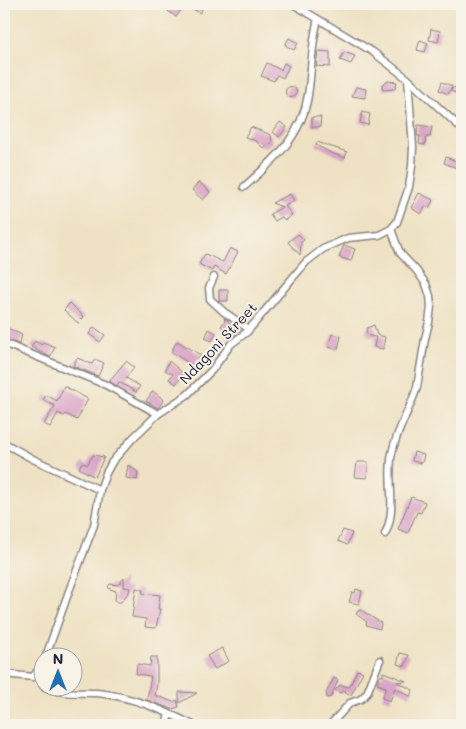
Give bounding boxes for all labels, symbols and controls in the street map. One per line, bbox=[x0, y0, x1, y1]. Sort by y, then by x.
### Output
street label: Ndagoni Street bbox=[175, 298, 261, 388]
north arrow bbox=[32, 646, 82, 696]
text: N bbox=[53, 649, 63, 668]

